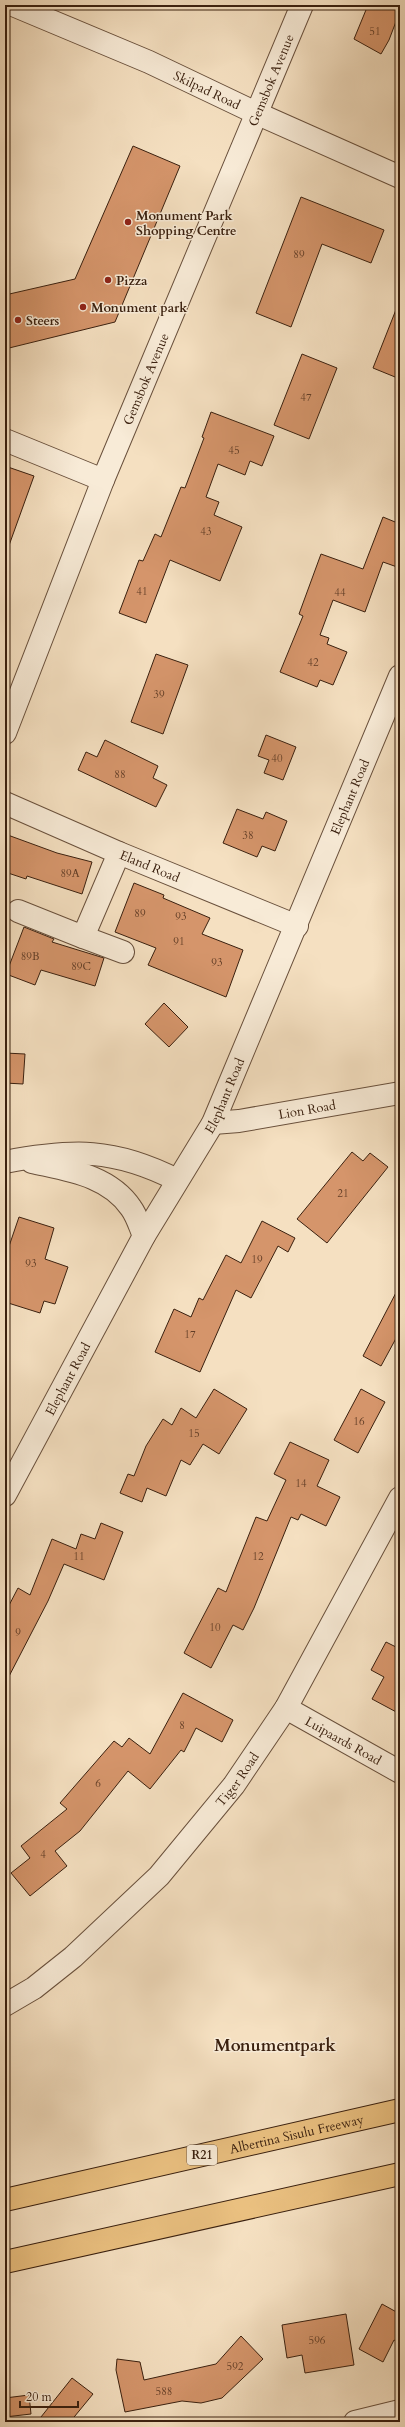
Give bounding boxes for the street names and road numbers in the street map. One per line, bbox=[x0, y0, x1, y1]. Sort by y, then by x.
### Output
street label: Gemsbok Avenue bbox=[244, 32, 299, 129]
street label: Skilpad Road bbox=[170, 67, 243, 114]
street label: Gemsbok Avenue bbox=[119, 330, 174, 428]
street label: Elephant Road bbox=[327, 756, 374, 838]
street label: Eland Road bbox=[117, 846, 182, 887]
street label: Elephant Road bbox=[201, 1055, 249, 1137]
street label: Lion Road bbox=[277, 1096, 337, 1124]
street label: Elephant Road bbox=[41, 1339, 95, 1419]
street label: Luipaards Road bbox=[302, 1713, 385, 1770]
street label: Tiger Road bbox=[212, 1749, 264, 1811]
street label: Albertina Sisulu Freeway bbox=[228, 2111, 366, 2159]
road number: R21 bbox=[187, 2145, 217, 2165]

